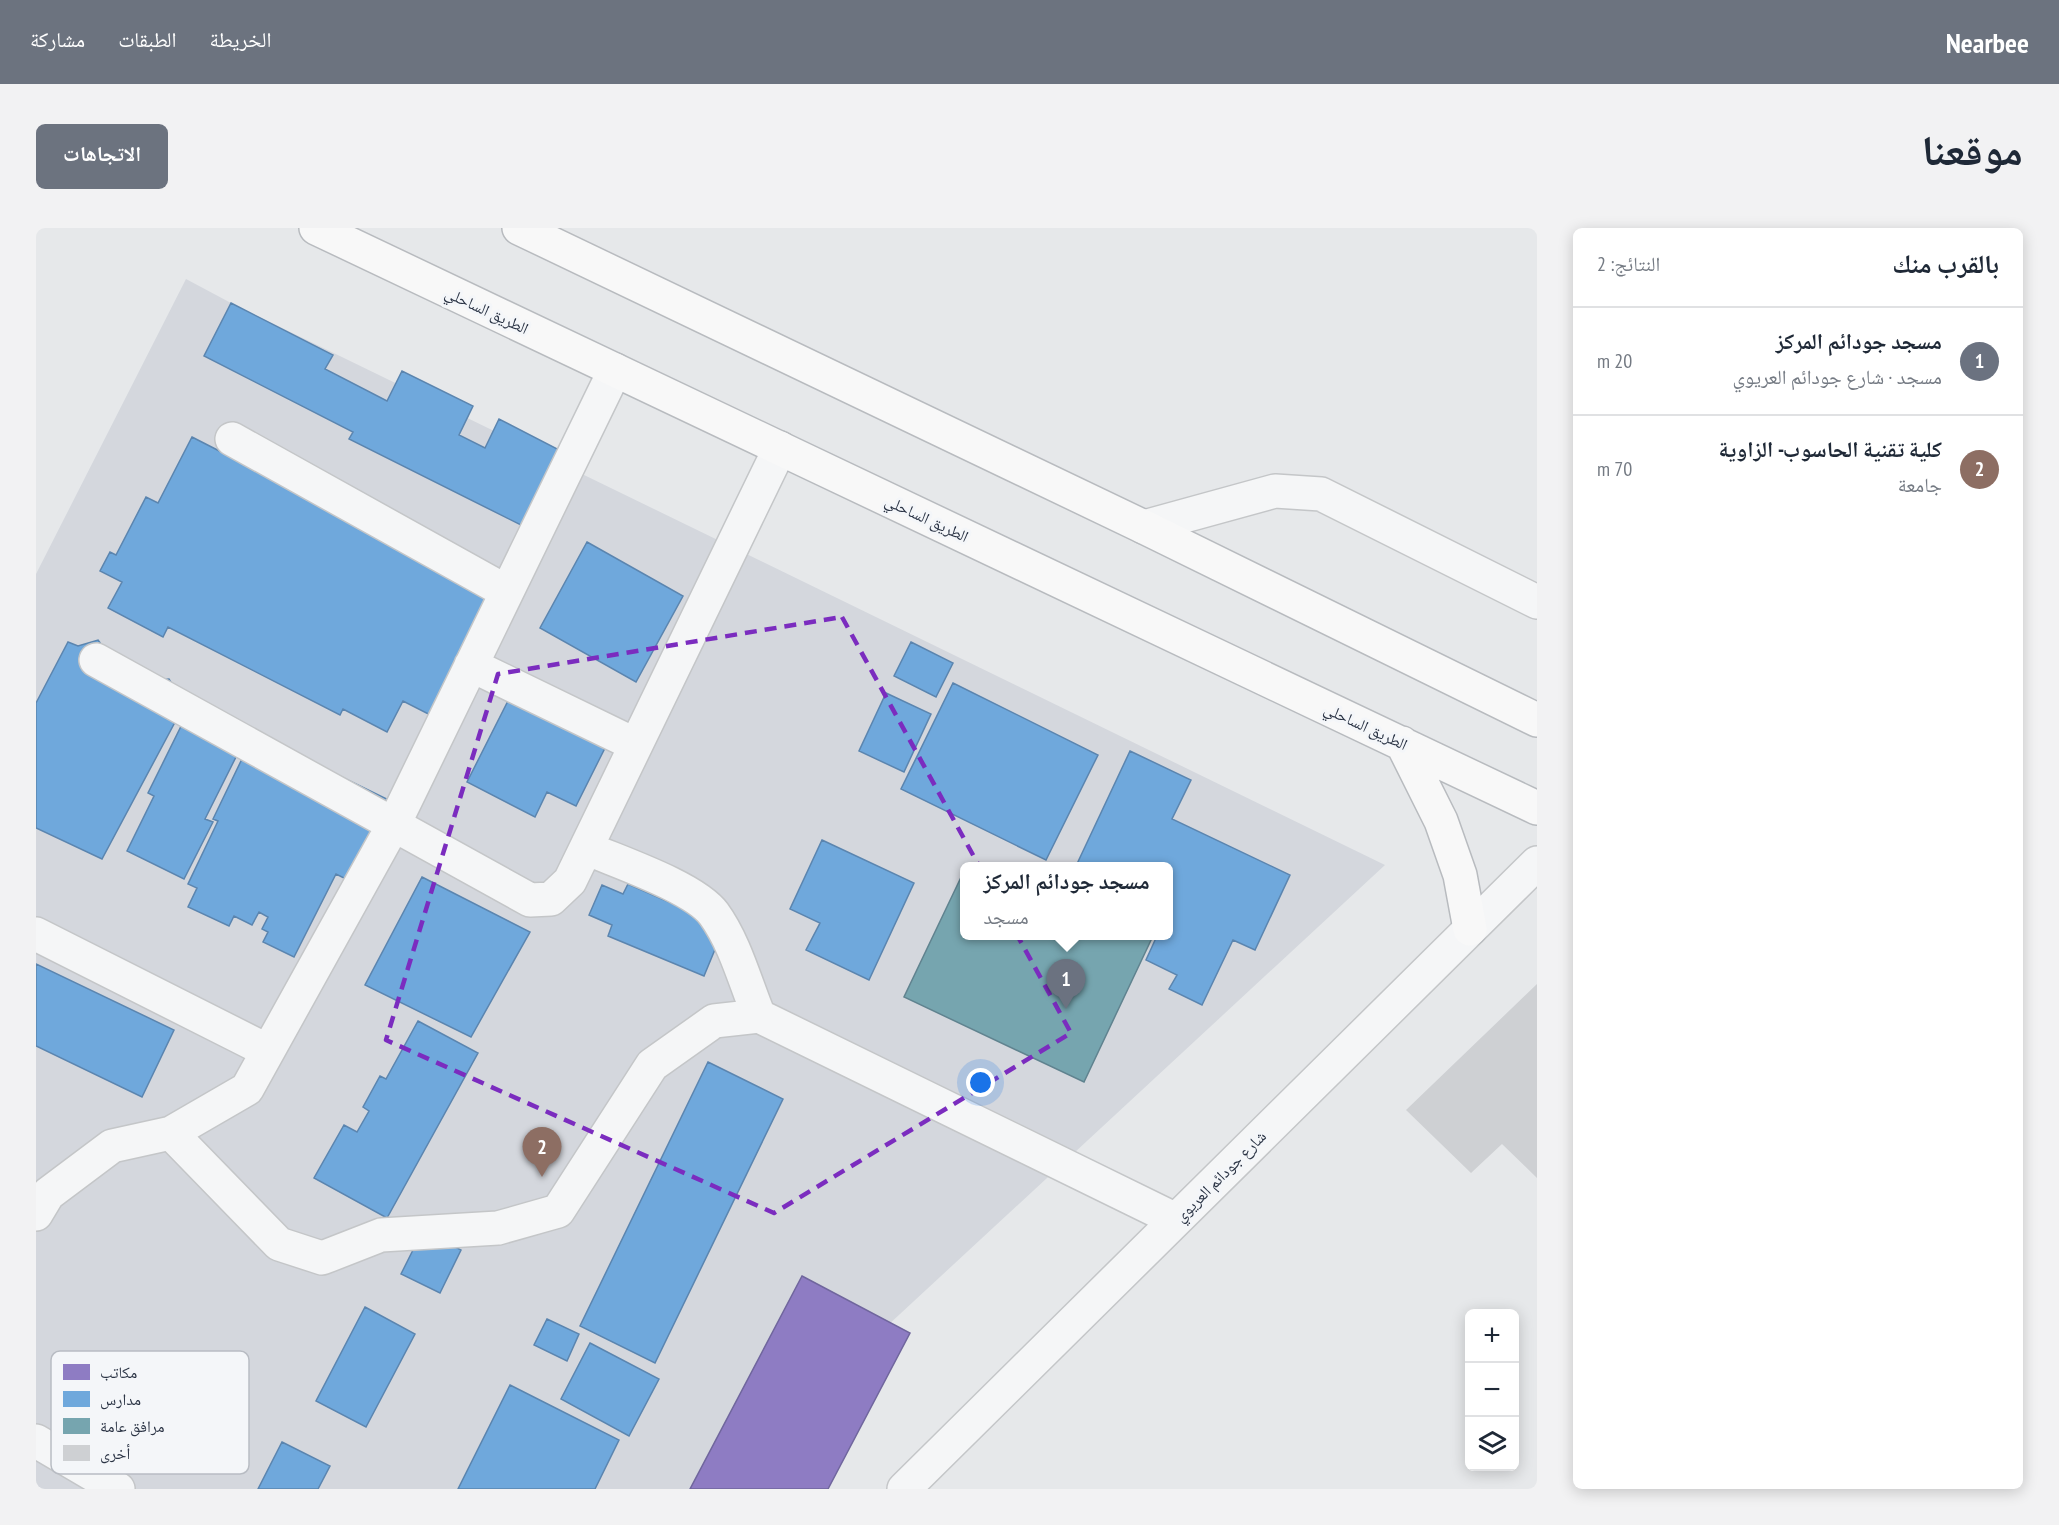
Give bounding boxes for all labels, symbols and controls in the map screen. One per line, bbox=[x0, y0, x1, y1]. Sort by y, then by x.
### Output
text: Nearbee bbox=[1946, 24, 2029, 61]
text: مشاركة bbox=[30, 26, 85, 53]
text: الطبقات bbox=[118, 26, 177, 53]
text: الخريطة bbox=[210, 26, 271, 53]
text: موقعنا bbox=[1922, 122, 2023, 177]
button: الاتجاهات bbox=[36, 124, 168, 189]
text: بالقرب منك bbox=[1892, 247, 1999, 280]
text: النتائج: 2 bbox=[1597, 251, 1660, 277]
street label: الطريق الساحلي bbox=[441, 282, 532, 341]
text: مسجد جودائم المركز bbox=[1776, 327, 1942, 355]
text: 20 m bbox=[1597, 348, 1632, 374]
text: 1 bbox=[1975, 348, 1984, 374]
text: مسجد · شارع جودائم العريوي bbox=[1732, 364, 1942, 390]
text: كلية تقنية الحاسوب- الزاوية bbox=[1718, 435, 1942, 463]
text: 70 m bbox=[1597, 456, 1632, 482]
text: 2 bbox=[1975, 456, 1984, 482]
text: جامعة bbox=[1898, 472, 1942, 498]
street label: الطريق الساحلي bbox=[881, 490, 972, 549]
street label: الطريق الساحلي bbox=[1320, 698, 1411, 757]
popup bbox=[960, 862, 1173, 940]
text: مسجد جودائم المركز bbox=[983, 867, 1150, 895]
text: مسجد bbox=[983, 904, 1029, 930]
pin: 1 bbox=[1046, 960, 1086, 1009]
your location bbox=[966, 1068, 995, 1097]
street label: شارع جودائم العريوي bbox=[1170, 1126, 1272, 1228]
pin: 2 bbox=[522, 1128, 562, 1177]
map controls bbox=[1465, 1309, 1519, 1471]
button: + bbox=[1465, 1309, 1519, 1363]
legend bbox=[51, 1351, 249, 1474]
text: مكاتب bbox=[100, 1362, 137, 1382]
button: − bbox=[1465, 1363, 1519, 1417]
text: مدارس bbox=[100, 1389, 141, 1410]
text: مرافق عامة bbox=[100, 1416, 165, 1437]
button: layers bbox=[1465, 1417, 1519, 1471]
text: أخرى bbox=[100, 1443, 130, 1464]

